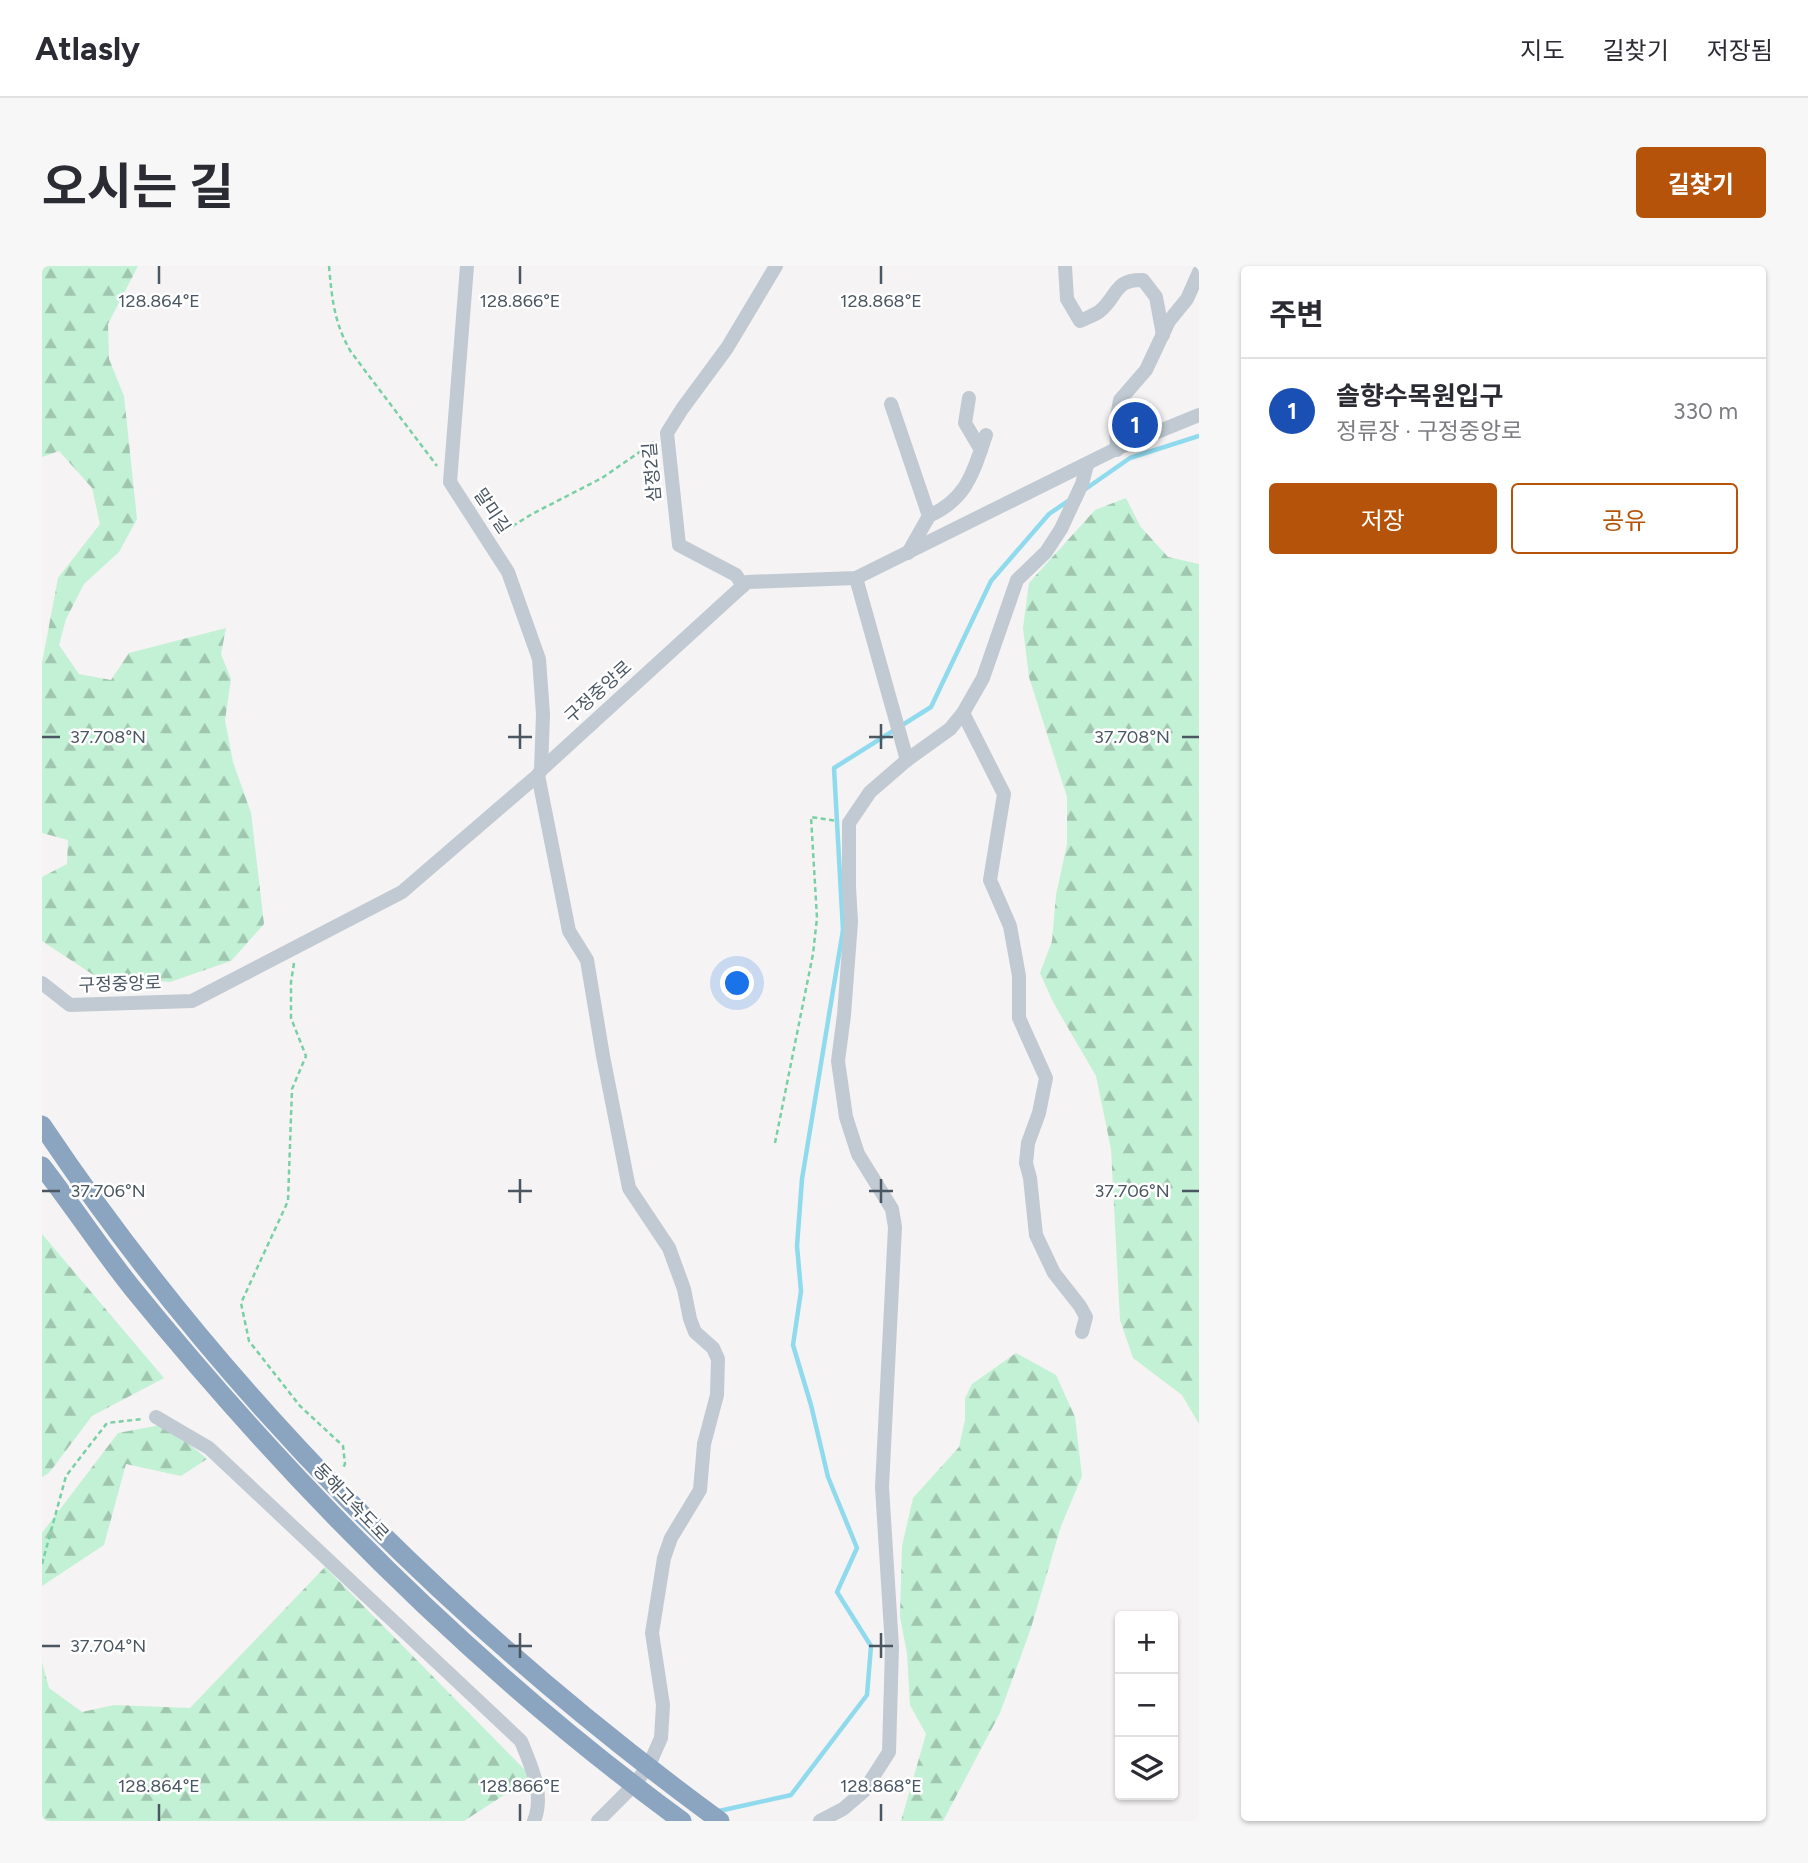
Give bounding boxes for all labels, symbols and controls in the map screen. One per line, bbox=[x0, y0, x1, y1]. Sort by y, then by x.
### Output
text: Atlasly bbox=[35, 29, 140, 68]
text: 지도 bbox=[1520, 36, 1565, 65]
text: 길찾기 bbox=[1603, 36, 1669, 65]
text: 저장됨 bbox=[1707, 36, 1773, 65]
button: 길찾기 bbox=[1636, 147, 1766, 218]
text: 오시는 길 bbox=[42, 157, 234, 216]
text: 128.864°E bbox=[118, 290, 200, 312]
text: 128.866°E bbox=[479, 290, 561, 312]
text: 128.868°E bbox=[840, 290, 922, 312]
text: 주변 bbox=[1269, 296, 1324, 333]
text: 솔향수목원입구 bbox=[1336, 380, 1503, 412]
text: 1 bbox=[1287, 397, 1297, 425]
text: 330 m bbox=[1673, 397, 1738, 425]
pin: 1 bbox=[1112, 399, 1158, 451]
text: 정류장 · 구정중앙로 bbox=[1336, 417, 1522, 445]
street label: 삼정2길 bbox=[638, 441, 666, 503]
button: 저장 bbox=[1269, 483, 1497, 554]
button: 공유 bbox=[1511, 483, 1738, 554]
street label: 말미길 bbox=[469, 484, 515, 538]
street label: 구정중앙로 bbox=[560, 656, 636, 728]
text: 37.708°N bbox=[70, 726, 146, 748]
text: 37.708°N bbox=[1094, 726, 1170, 748]
your location bbox=[720, 966, 754, 1000]
street label: 구정중앙로 bbox=[78, 972, 162, 996]
text: 37.706°N bbox=[70, 1180, 146, 1202]
text: 37.706°N bbox=[1094, 1180, 1170, 1202]
street label: 동해고속도로 bbox=[309, 1459, 393, 1545]
map controls bbox=[1115, 1611, 1178, 1800]
button: + bbox=[1115, 1611, 1178, 1674]
text: 37.704°N bbox=[70, 1635, 146, 1657]
button: − bbox=[1115, 1674, 1178, 1737]
button: layers bbox=[1115, 1737, 1178, 1800]
text: 128.864°E bbox=[118, 1775, 200, 1797]
text: 128.866°E bbox=[479, 1775, 561, 1797]
text: 128.868°E bbox=[840, 1775, 922, 1797]

